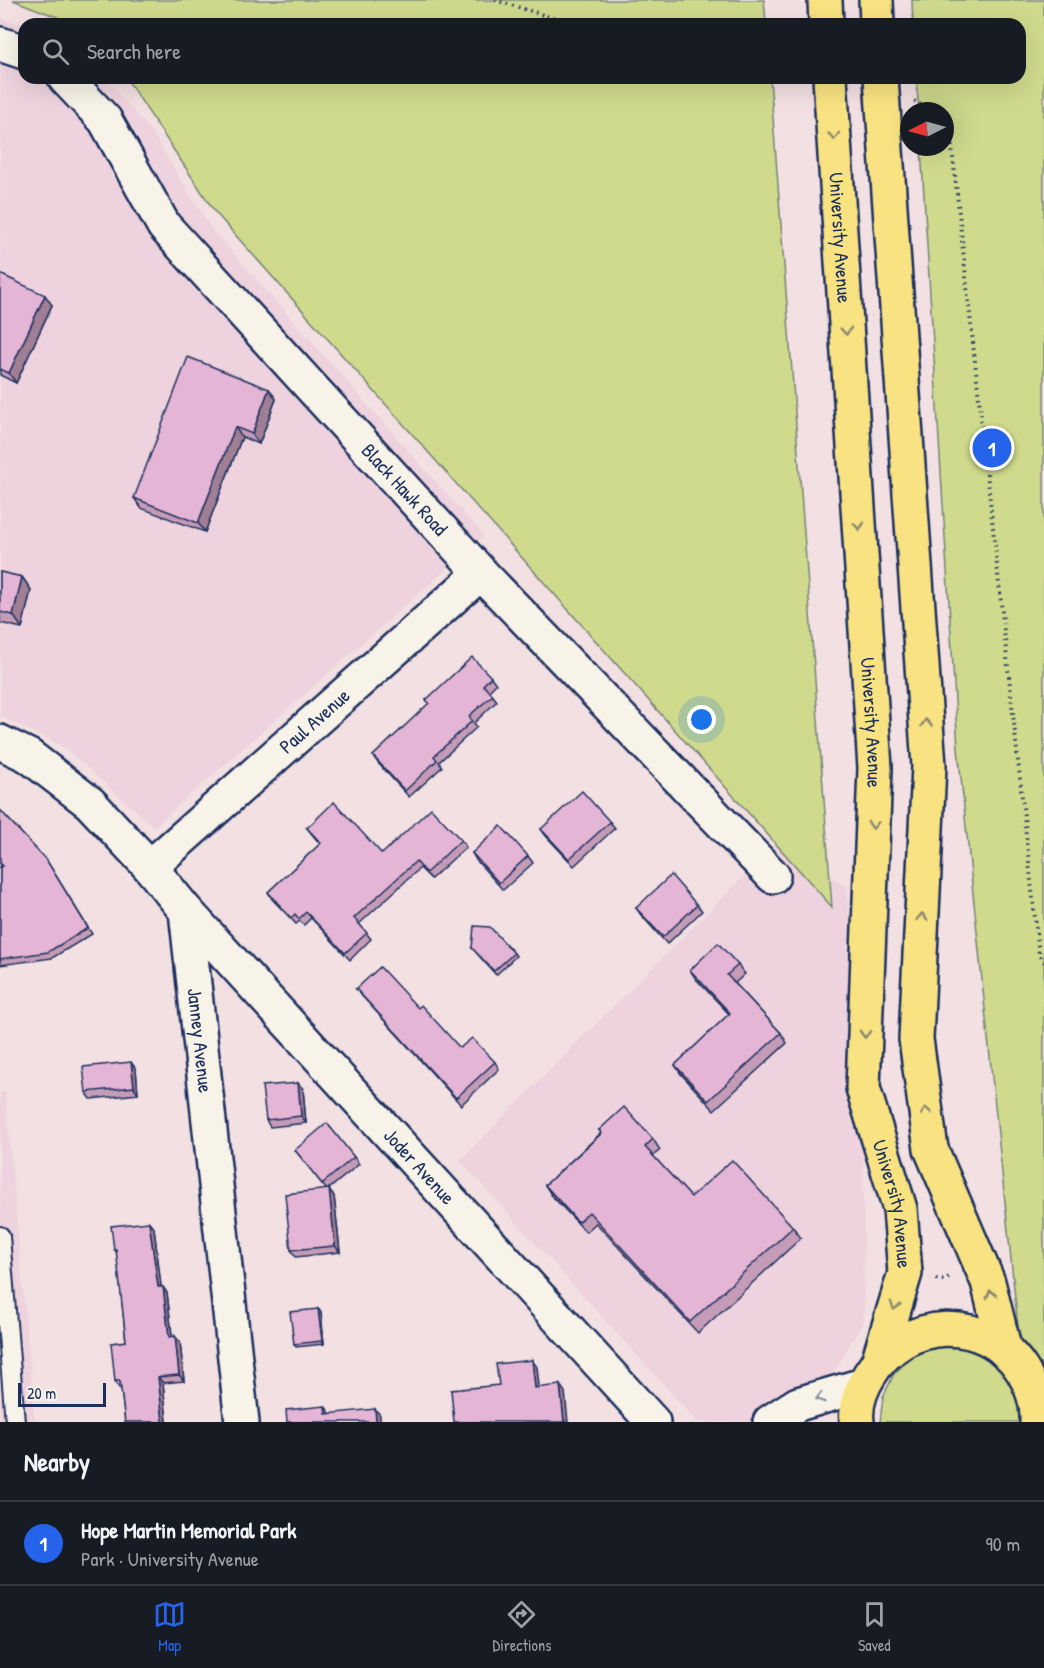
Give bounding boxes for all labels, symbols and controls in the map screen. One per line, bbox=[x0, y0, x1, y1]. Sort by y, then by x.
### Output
search box bbox=[18, 18, 1026, 84]
icon: search bbox=[39, 35, 72, 68]
text: Search here bbox=[87, 36, 181, 66]
north arrow bbox=[900, 102, 954, 156]
one-way arrow bbox=[827, 132, 840, 141]
street label: University Avenue bbox=[823, 171, 859, 304]
one-way arrow bbox=[840, 326, 853, 335]
pin: 1 bbox=[972, 426, 1012, 470]
street label: Black Hawk Road bbox=[356, 437, 454, 541]
one-way arrow bbox=[852, 521, 865, 530]
street label: University Avenue bbox=[855, 656, 889, 789]
street label: Paul Avenue bbox=[273, 682, 355, 759]
your location bbox=[687, 705, 716, 734]
one-way arrow bbox=[920, 718, 933, 727]
one-way arrow bbox=[866, 820, 879, 829]
one-way arrow bbox=[915, 913, 928, 922]
street label: Janney Avenue bbox=[182, 987, 220, 1094]
one-way arrow bbox=[858, 1029, 871, 1038]
one-way arrow bbox=[920, 1107, 932, 1116]
street label: Joder Avenue bbox=[378, 1122, 462, 1210]
street label: University Avenue bbox=[867, 1136, 919, 1269]
one-way arrow bbox=[985, 1289, 998, 1299]
one-way arrow bbox=[890, 1300, 902, 1311]
scale bar bbox=[18, 1380, 106, 1408]
text: 20 m bbox=[27, 1382, 56, 1404]
one-way arrow bbox=[815, 1391, 826, 1403]
text: Nearby bbox=[24, 1444, 90, 1479]
text: Hope Martin Memorial Park bbox=[81, 1515, 297, 1545]
text: 1 bbox=[40, 1530, 47, 1557]
text: 90 m bbox=[986, 1530, 1020, 1557]
text: Park · University Avenue bbox=[81, 1545, 259, 1572]
tab: Map bbox=[153, 1598, 186, 1656]
tab: Directions bbox=[493, 1598, 551, 1656]
tab: Saved bbox=[858, 1598, 891, 1656]

